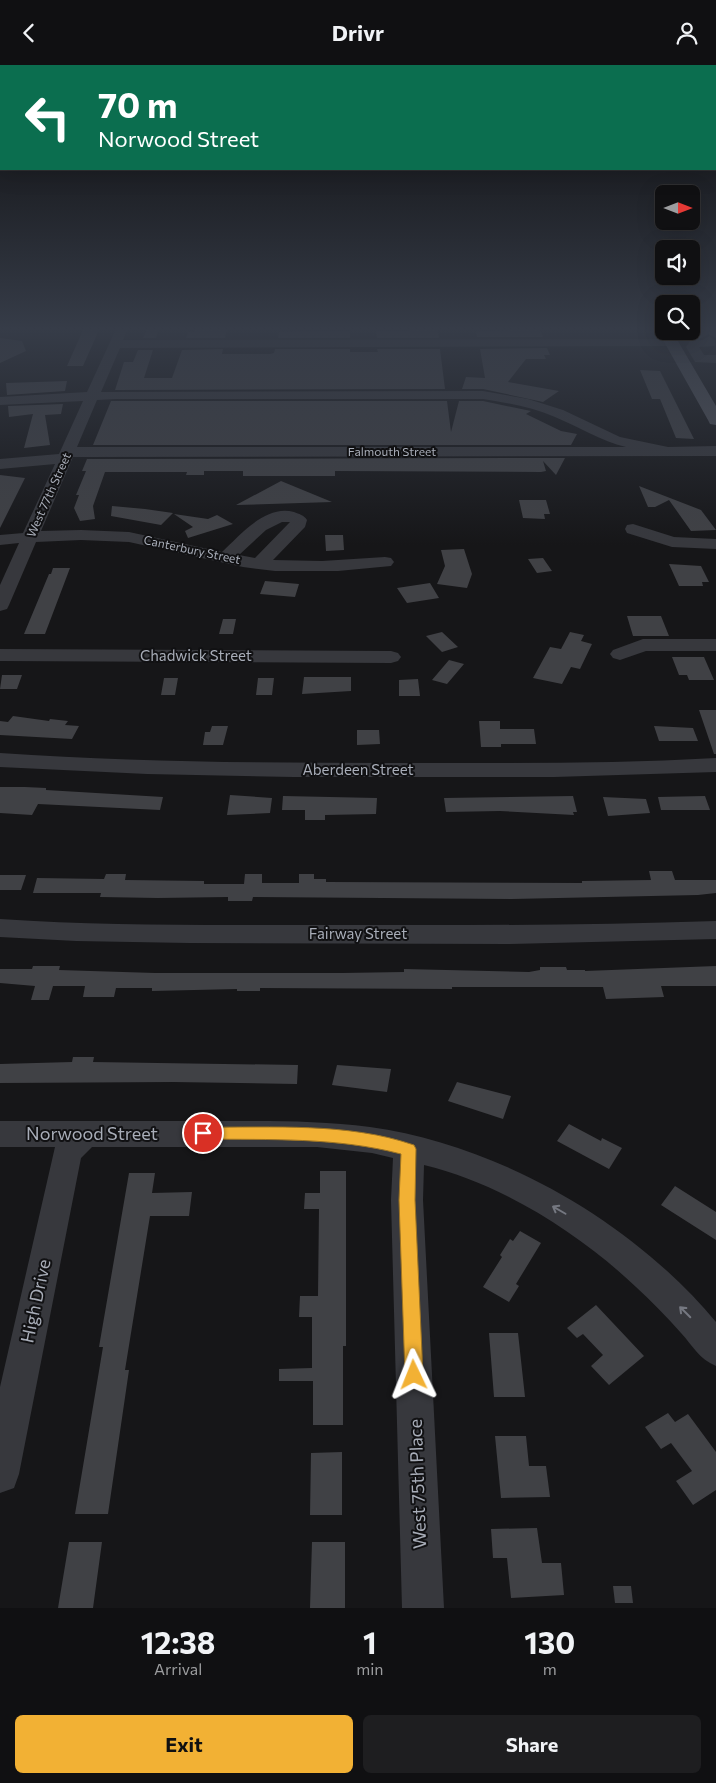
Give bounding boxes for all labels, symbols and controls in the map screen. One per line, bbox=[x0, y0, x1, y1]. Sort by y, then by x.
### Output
icon: back bbox=[15, 19, 43, 47]
text: Drivr bbox=[332, 19, 384, 46]
icon: person bbox=[673, 19, 701, 47]
text: 70 m bbox=[98, 82, 178, 125]
icon: left bbox=[15, 85, 80, 150]
text: Norwood Street bbox=[98, 125, 259, 152]
north arrow bbox=[655, 185, 700, 230]
map controls bbox=[655, 185, 700, 340]
button: sound bbox=[655, 240, 700, 285]
button: search bbox=[655, 295, 700, 340]
street label: Falmouth Street bbox=[348, 444, 436, 458]
street label: West 77th Street bbox=[23, 450, 73, 539]
street label: Canterbury Street bbox=[143, 532, 242, 566]
street label: Chadwick Street bbox=[140, 646, 252, 664]
street label: Aberdeen Street bbox=[302, 760, 414, 778]
street label: Fairway Street bbox=[309, 924, 407, 942]
pin bbox=[182, 1112, 224, 1154]
icon: arrive bbox=[189, 1119, 217, 1147]
street label: Norwood Street bbox=[26, 1122, 158, 1144]
one-way arrow bbox=[552, 1205, 566, 1215]
street label: High Drive bbox=[15, 1257, 55, 1345]
one-way arrow bbox=[679, 1306, 691, 1318]
position arrow bbox=[387, 1348, 439, 1400]
street label: West 75th Place bbox=[404, 1419, 430, 1549]
text: 12:38 bbox=[141, 1623, 215, 1660]
text: 1 bbox=[363, 1623, 377, 1660]
text: 130 bbox=[524, 1623, 575, 1660]
text: Arrival bbox=[154, 1659, 202, 1678]
text: min bbox=[356, 1659, 383, 1678]
text: m bbox=[543, 1659, 557, 1678]
button: Exit bbox=[15, 1715, 353, 1773]
button: Share bbox=[363, 1715, 701, 1773]

